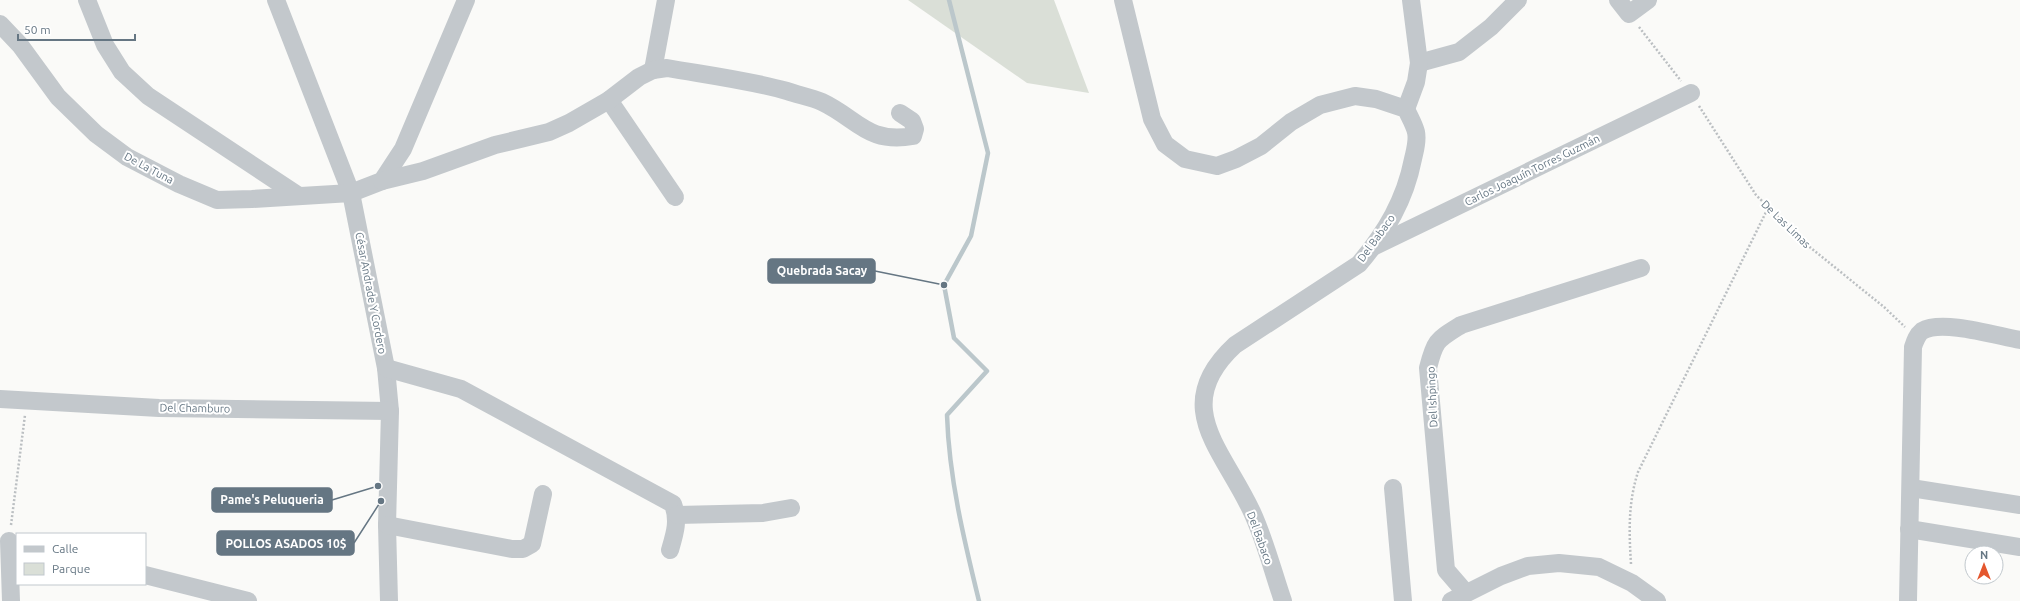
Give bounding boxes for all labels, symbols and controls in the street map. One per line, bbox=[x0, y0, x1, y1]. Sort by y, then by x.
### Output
scale bar bbox=[18, 16, 135, 42]
text: 50 m bbox=[24, 23, 51, 36]
street label: Carlos Joaquín Torres Guzmán bbox=[1463, 132, 1601, 208]
street label: De La Tuna bbox=[122, 150, 176, 186]
street label: De Las Limas bbox=[1759, 198, 1813, 250]
street label: Del Babaco bbox=[1355, 212, 1397, 264]
street label: César Andrade Y Cordero bbox=[353, 231, 389, 355]
callout: Quebrada Sacay bbox=[768, 259, 875, 283]
text: Quebrada Sacay bbox=[777, 264, 868, 277]
street label: Del Ishpingo bbox=[1424, 366, 1440, 428]
street label: Del Chamburo bbox=[160, 401, 230, 415]
callout: Pame's Peluqueria bbox=[212, 488, 332, 512]
text: Pame's Peluqueria bbox=[220, 493, 324, 506]
street label: Del Babaco bbox=[1245, 510, 1275, 566]
callout: POLLOS ASADOS 10$ bbox=[217, 531, 354, 555]
legend bbox=[16, 533, 146, 585]
text: POLLOS ASADOS 10$ bbox=[225, 537, 347, 550]
text: Calle bbox=[52, 542, 78, 555]
north arrow bbox=[1964, 545, 2004, 585]
text: N bbox=[1980, 549, 1988, 561]
text: Parque bbox=[52, 562, 90, 575]

